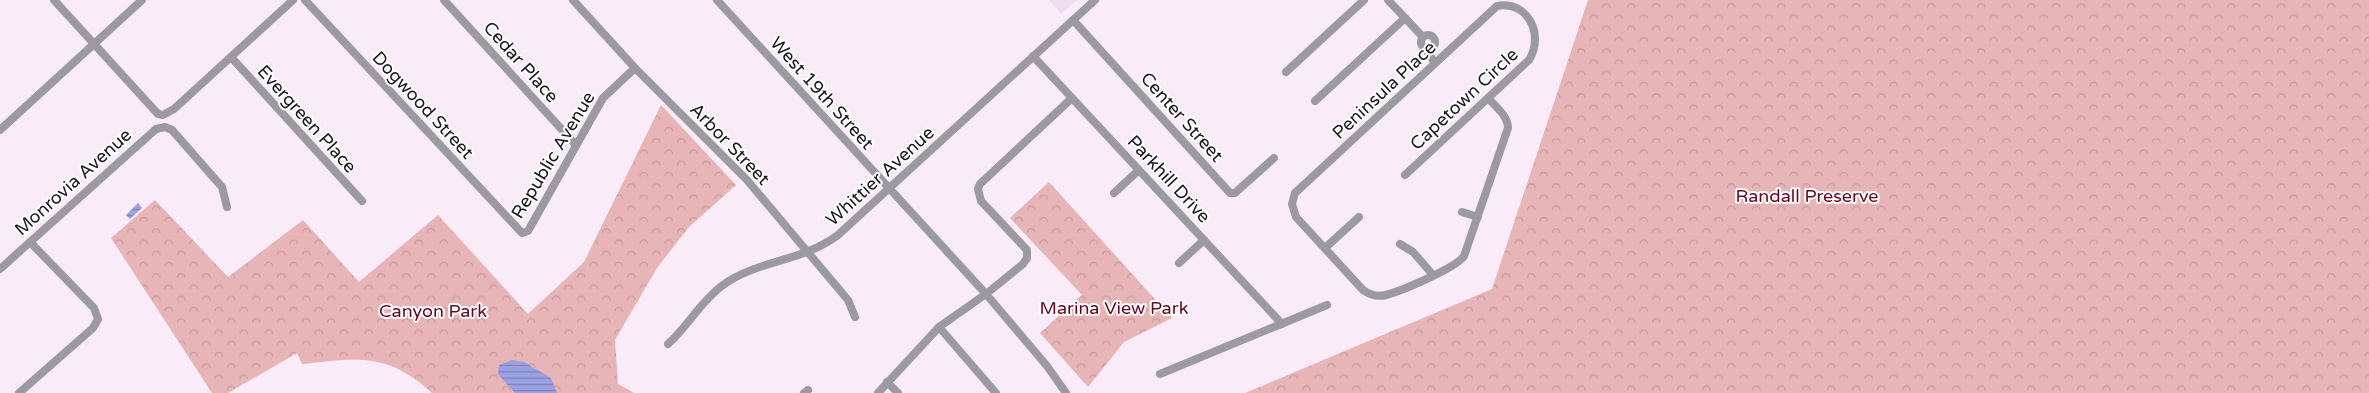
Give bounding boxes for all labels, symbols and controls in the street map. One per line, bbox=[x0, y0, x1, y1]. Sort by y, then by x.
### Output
street label: Cedar Place bbox=[479, 17, 563, 107]
street label: West 19th Street bbox=[766, 32, 879, 154]
street label: Peninsula Place bbox=[1328, 36, 1440, 144]
street label: Capetown Circle bbox=[1405, 43, 1523, 155]
street label: Dogwood Street bbox=[368, 47, 479, 163]
street label: Evergreen Place bbox=[253, 60, 361, 178]
street label: Center Street bbox=[1136, 68, 1228, 166]
street label: Republic Avenue bbox=[506, 87, 600, 223]
street label: Arbor Street bbox=[685, 98, 775, 190]
street label: Whittier Avenue bbox=[821, 122, 939, 230]
street label: Monrovia Avenue bbox=[10, 124, 136, 240]
street label: Parkhill Drive bbox=[1123, 131, 1215, 227]
park label: Randall Preserve bbox=[1735, 185, 1879, 207]
park label: Marina View Park bbox=[1040, 297, 1189, 319]
park label: Canyon Park bbox=[379, 300, 487, 322]

